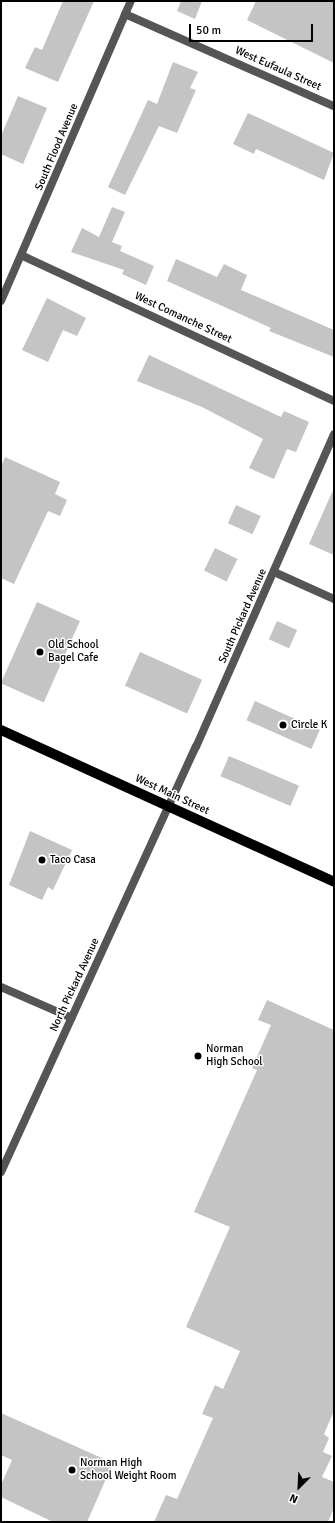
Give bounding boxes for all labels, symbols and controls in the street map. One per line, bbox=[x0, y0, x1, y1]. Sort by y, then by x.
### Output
scale bar bbox=[191, 16, 315, 42]
text: 50 m bbox=[196, 23, 221, 38]
street label: West Eufaula Street bbox=[233, 44, 323, 94]
street label: South Flood Avenue bbox=[33, 102, 81, 192]
street label: West Comanche Street bbox=[132, 290, 234, 346]
street label: South Pickard Avenue bbox=[216, 567, 270, 665]
place label: Old School Bagel Cafe bbox=[48, 639, 99, 665]
marker: Old School Bagel Cafe bbox=[35, 647, 45, 657]
place label: Circle K bbox=[291, 718, 327, 732]
marker: Circle K bbox=[278, 720, 288, 730]
street label: West Main Street bbox=[133, 772, 211, 818]
place label: Taco Casa bbox=[50, 853, 96, 867]
marker: Taco Casa bbox=[37, 855, 47, 865]
street label: North Pickard Avenue bbox=[47, 936, 103, 1034]
place label: Norman High School bbox=[206, 1043, 263, 1069]
marker: Norman High School bbox=[193, 1051, 203, 1061]
place label: Norman High School Weight Room bbox=[80, 1457, 177, 1483]
marker: Norman High School Weight Room bbox=[67, 1465, 77, 1475]
north arrow bbox=[279, 1467, 319, 1507]
text: N bbox=[288, 1491, 300, 1506]

